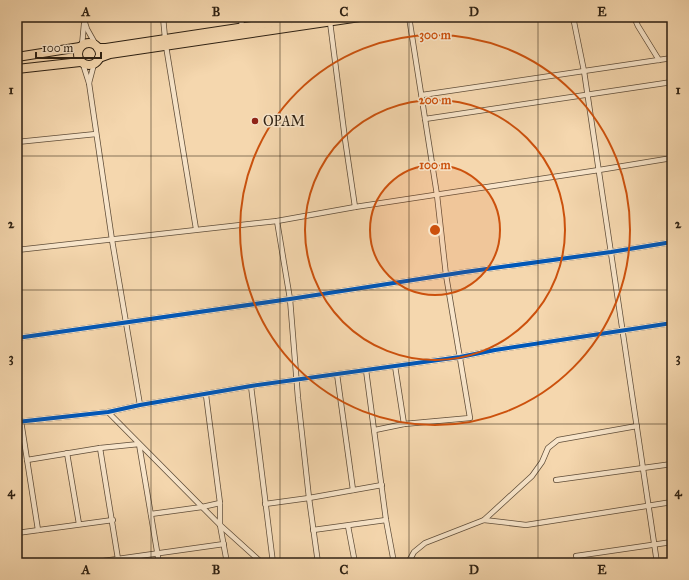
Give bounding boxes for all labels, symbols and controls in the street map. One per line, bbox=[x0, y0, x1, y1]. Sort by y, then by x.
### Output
text: A bbox=[81, 4, 91, 20]
text: B bbox=[212, 4, 221, 20]
text: C bbox=[340, 4, 349, 20]
text: D bbox=[469, 4, 479, 20]
text: E bbox=[597, 4, 607, 20]
text: 300 m bbox=[419, 28, 452, 43]
scale bar bbox=[36, 34, 101, 60]
text: 100 m bbox=[42, 41, 73, 55]
text: 1 bbox=[8, 82, 14, 98]
text: 1 bbox=[675, 82, 681, 98]
text: 200 m bbox=[419, 93, 452, 107]
place label: OPAM bbox=[263, 113, 305, 130]
marker: OPAM bbox=[250, 116, 260, 126]
text: 100 m bbox=[419, 158, 452, 172]
text: 2 bbox=[8, 216, 15, 232]
text: 2 bbox=[675, 216, 682, 232]
centre of rings bbox=[428, 223, 442, 237]
text: 3 bbox=[8, 350, 14, 366]
text: 3 bbox=[675, 350, 681, 366]
text: 4 bbox=[7, 484, 15, 500]
text: 4 bbox=[674, 484, 682, 500]
text: A bbox=[81, 562, 91, 578]
text: B bbox=[212, 562, 221, 578]
text: C bbox=[340, 562, 349, 578]
text: D bbox=[469, 562, 479, 578]
text: E bbox=[597, 562, 607, 578]

